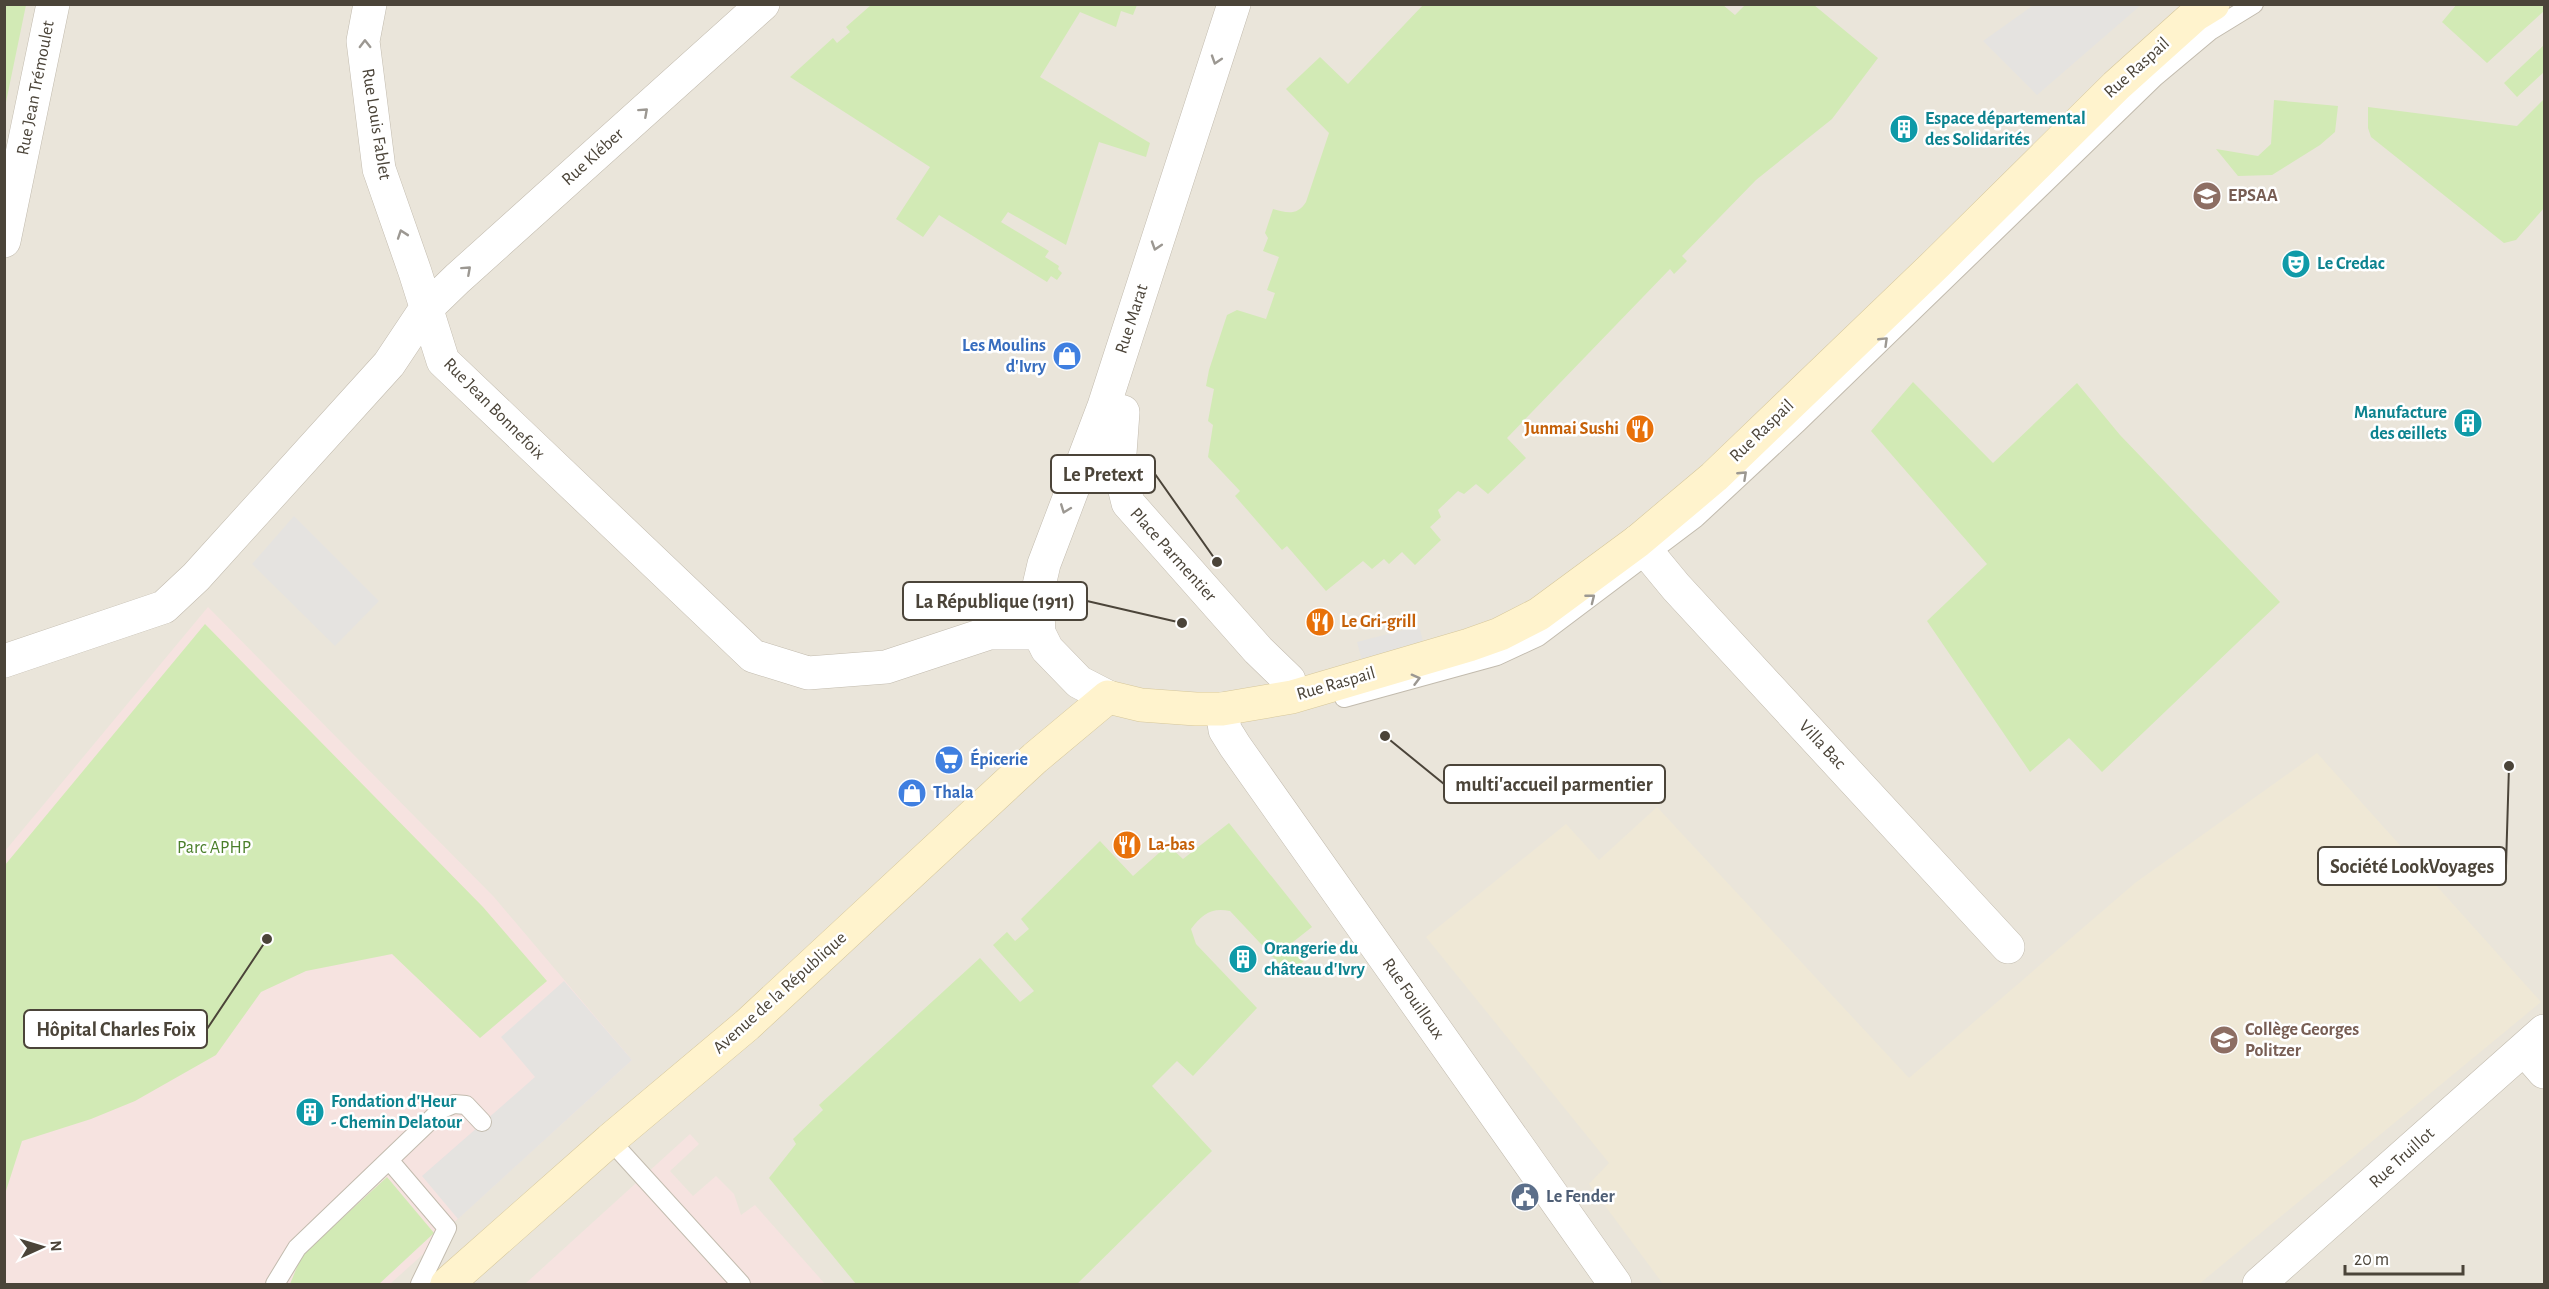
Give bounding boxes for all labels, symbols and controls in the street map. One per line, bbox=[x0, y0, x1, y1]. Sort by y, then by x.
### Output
street label: Rue Jean Trémoulet bbox=[14, 19, 58, 157]
street label: Rue Raspail bbox=[2101, 34, 2173, 102]
one-way arrow bbox=[359, 40, 371, 49]
one-way arrow bbox=[1210, 54, 1223, 65]
street label: Rue Louis Fablet bbox=[358, 67, 394, 181]
one-way arrow bbox=[637, 108, 647, 119]
place label: Espace départemental des Solidarités bbox=[1925, 110, 2086, 149]
building icon: Espace départemental des Solidarités bbox=[1888, 113, 1920, 145]
street label: Rue Kléber bbox=[559, 125, 627, 189]
school or university icon: EPSAA bbox=[2191, 180, 2223, 212]
place label: EPSAA bbox=[2228, 187, 2278, 205]
one-way arrow bbox=[397, 230, 410, 240]
one-way arrow bbox=[1151, 240, 1163, 251]
theatre icon: Le Credac bbox=[2280, 248, 2312, 280]
place label: Le Credac bbox=[2317, 255, 2385, 273]
one-way arrow bbox=[460, 266, 471, 277]
street label: Rue Marat bbox=[1112, 282, 1152, 356]
place label: Les Moulins d'Ivry bbox=[962, 337, 1047, 376]
one-way arrow bbox=[1876, 337, 1887, 348]
shop icon: Les Moulins d'Ivry bbox=[1051, 340, 1083, 372]
street label: Rue Jean Bonnefoix bbox=[440, 355, 548, 463]
street label: Rue Raspail bbox=[1727, 396, 1797, 466]
place label: Manufacture des œillets bbox=[2354, 404, 2447, 443]
building icon: Manufacture des œillets bbox=[2452, 407, 2484, 439]
restaurant icon: Junmai Sushi bbox=[1624, 413, 1656, 445]
place label: Junmai Sushi bbox=[1524, 420, 1619, 438]
callout: Le Pretext bbox=[1051, 455, 1155, 493]
text: Le Pretext bbox=[1063, 465, 1143, 485]
one-way arrow bbox=[1735, 472, 1746, 483]
one-way arrow bbox=[1060, 503, 1072, 514]
street label: Place Parmentier bbox=[1126, 505, 1220, 606]
callout: La République (1911) bbox=[903, 582, 1087, 620]
text: La République (1911) bbox=[915, 592, 1075, 612]
one-way arrow bbox=[1585, 594, 1596, 605]
restaurant icon: Le Gri-grill bbox=[1304, 606, 1336, 638]
place label: Le Gri-grill bbox=[1341, 613, 1416, 631]
street label: Rue Raspail bbox=[1295, 664, 1377, 704]
one-way arrow bbox=[1411, 673, 1421, 686]
street label: Villa Bac bbox=[1795, 717, 1849, 773]
supermarket icon: Épicerie bbox=[933, 744, 965, 776]
place label: Épicerie bbox=[970, 748, 1028, 769]
callout: multi'accueil parmentier bbox=[1444, 765, 1665, 803]
text: multi'accueil parmentier bbox=[1455, 775, 1653, 795]
shop icon: Thala bbox=[896, 777, 928, 809]
place label: Thala bbox=[933, 784, 974, 802]
restaurant icon: La-bas bbox=[1111, 829, 1143, 861]
place label: La-bas bbox=[1148, 836, 1195, 854]
park label: Parc APHP bbox=[177, 839, 251, 857]
callout: Société LookVoyages bbox=[2318, 847, 2506, 885]
text: Société LookVoyages bbox=[2330, 857, 2494, 877]
street label: Avenue de la République bbox=[710, 929, 850, 1057]
place label: Orangerie du château d'Ivry bbox=[1264, 940, 1366, 979]
building icon: Orangerie du château d'Ivry bbox=[1227, 943, 1259, 975]
street label: Rue Fouilloux bbox=[1379, 955, 1448, 1043]
callout: Hôpital Charles Foix bbox=[24, 1010, 207, 1048]
text: Hôpital Charles Foix bbox=[36, 1020, 196, 1040]
place label: Collège Georges Politzer bbox=[2245, 1021, 2359, 1060]
school or university icon: Collège Georges Politzer bbox=[2208, 1024, 2240, 1056]
place label: Fondation d'Heur - Chemin Delatour bbox=[331, 1093, 463, 1132]
building icon: Fondation d'Heur - Chemin Delatour bbox=[294, 1096, 326, 1128]
street label: Rue Truillot bbox=[2366, 1124, 2438, 1192]
public building icon: Le Fender bbox=[1509, 1181, 1541, 1213]
place label: Le Fender bbox=[1546, 1188, 1616, 1206]
north arrow bbox=[12, 1217, 72, 1277]
scale bar bbox=[2345, 1238, 2464, 1276]
text: N bbox=[48, 1240, 64, 1252]
text: 20 m bbox=[2354, 1251, 2389, 1269]

